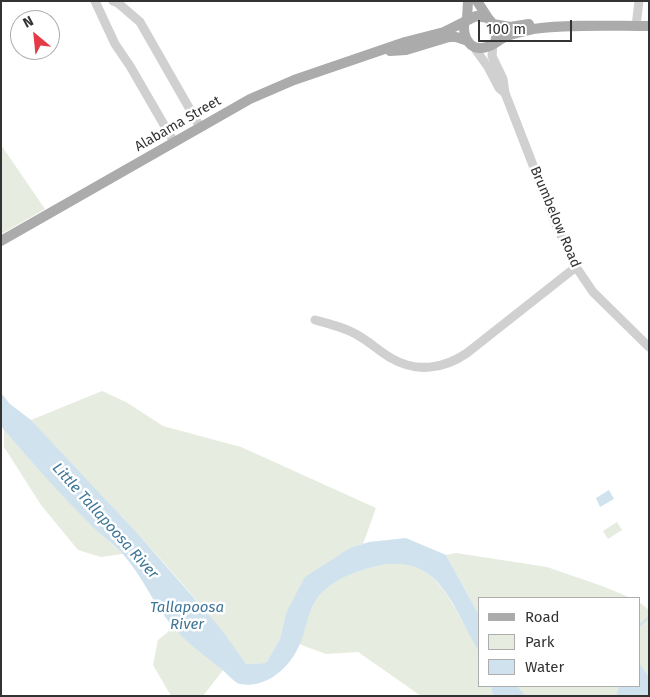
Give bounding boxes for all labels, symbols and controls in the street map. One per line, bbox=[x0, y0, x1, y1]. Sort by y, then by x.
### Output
north arrow bbox=[10, 10, 60, 60]
scale bar bbox=[480, 10, 574, 42]
text: N bbox=[20, 13, 36, 32]
text: 100 m bbox=[486, 20, 526, 38]
street label: Alabama Street bbox=[132, 93, 224, 155]
street label: Brumbelow Road bbox=[526, 164, 584, 270]
water label: Little Tallapoosa River bbox=[48, 459, 162, 583]
legend bbox=[478, 597, 640, 687]
water label: Tallapoosa River bbox=[150, 599, 224, 634]
text: Road bbox=[525, 608, 560, 626]
text: Park bbox=[525, 633, 555, 651]
text: Water bbox=[525, 658, 564, 676]

